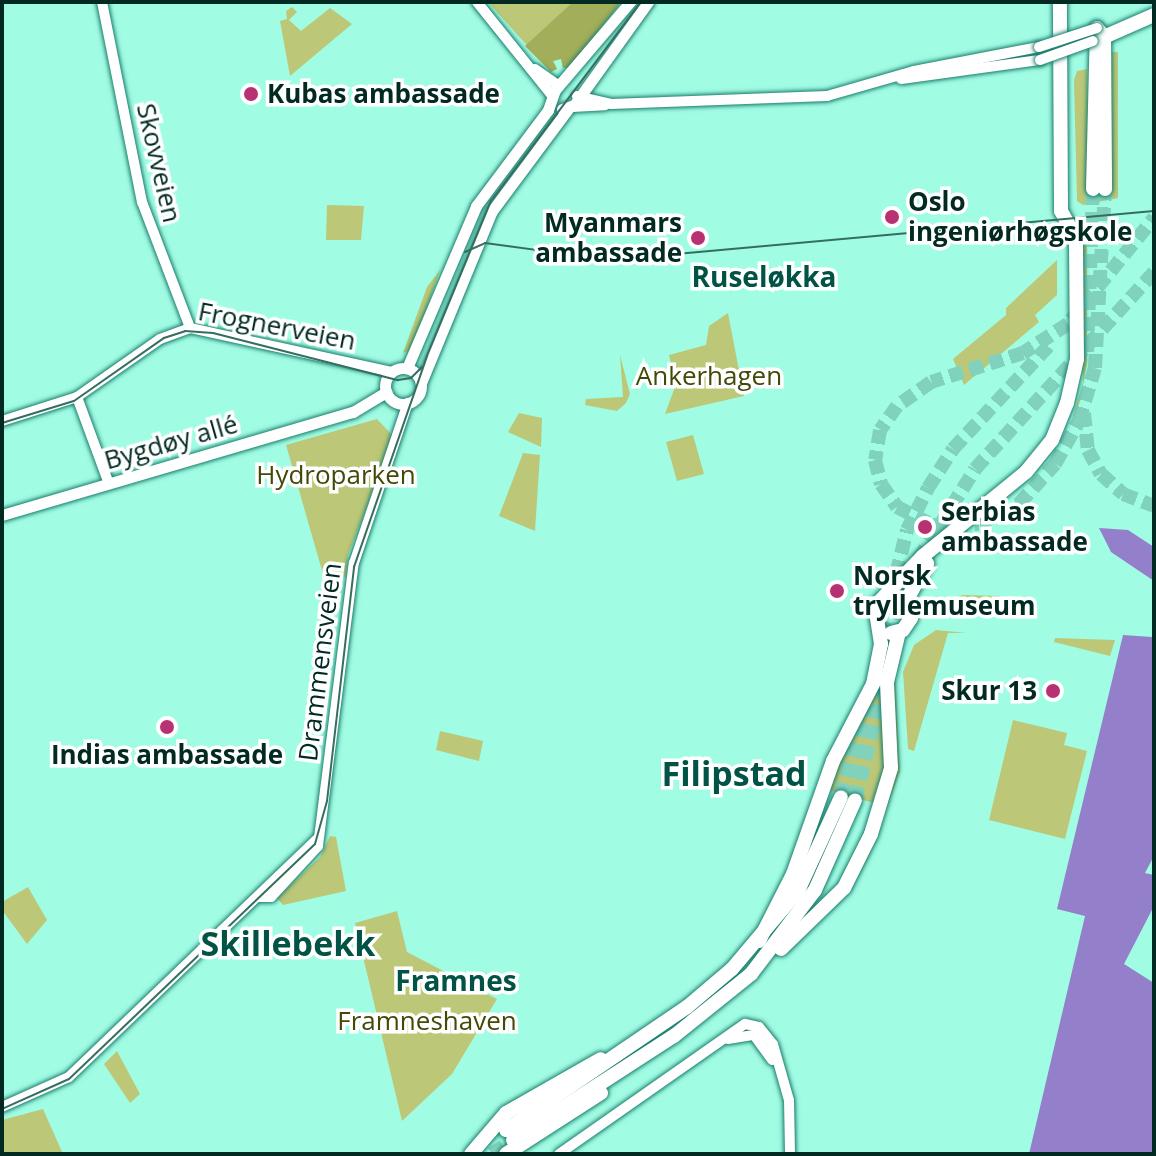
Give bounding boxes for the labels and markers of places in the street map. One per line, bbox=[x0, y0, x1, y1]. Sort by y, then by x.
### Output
place label: Kubas ambassade bbox=[267, 78, 500, 110]
marker: Kubas ambassade bbox=[242, 85, 260, 103]
place label: Oslo ingeniørhøgskole bbox=[908, 186, 1132, 248]
place label: Myanmars ambassade bbox=[535, 207, 682, 268]
marker: Oslo ingeniørhøgskole bbox=[883, 208, 901, 226]
marker: Myanmars ambassade bbox=[689, 229, 707, 247]
place label: Serbias ambassade bbox=[941, 496, 1088, 558]
marker: Serbias ambassade bbox=[916, 518, 934, 536]
place label: Norsk tryllemuseum bbox=[853, 560, 1036, 622]
marker: Norsk tryllemuseum bbox=[828, 582, 846, 600]
place label: Skur 13 bbox=[941, 675, 1037, 707]
marker: Skur 13 bbox=[1044, 682, 1062, 700]
marker: Indias ambassade bbox=[158, 718, 176, 736]
place label: Indias ambassade bbox=[51, 739, 283, 771]

